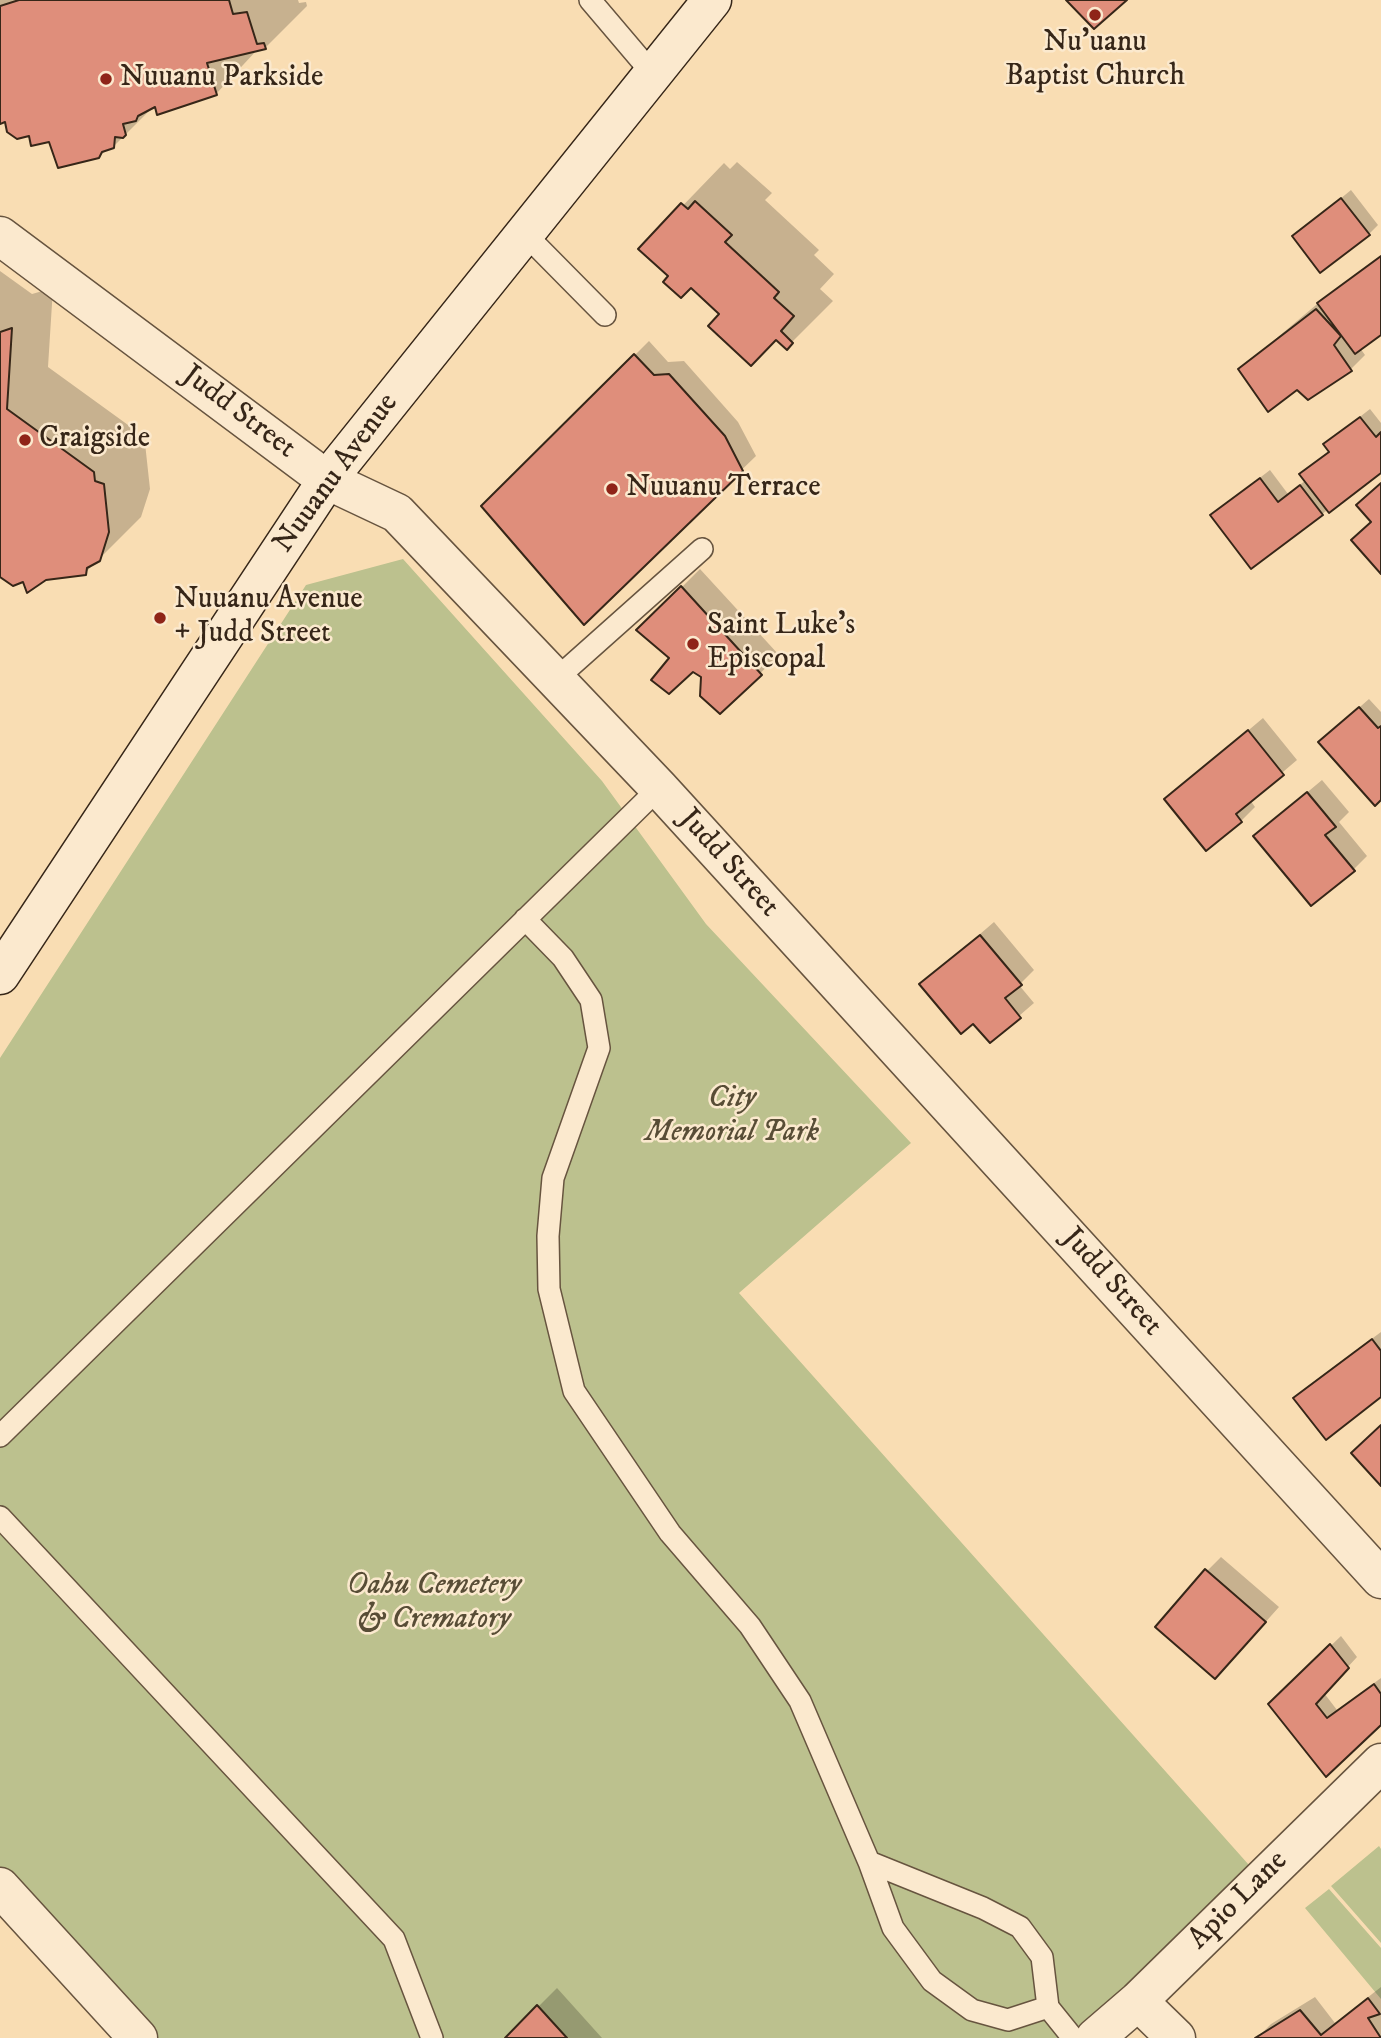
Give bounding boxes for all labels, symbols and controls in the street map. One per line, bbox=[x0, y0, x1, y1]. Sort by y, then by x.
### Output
marker: Nu'uanu Baptist Church bbox=[1087, 7, 1103, 23]
place label: Nu'uanu Baptist Church bbox=[1005, 26, 1185, 96]
place label: Nuuanu Parkside bbox=[120, 61, 323, 97]
marker: Nuuanu Parkside bbox=[98, 71, 114, 87]
street label: Judd Street bbox=[174, 359, 302, 467]
street label: Nuuanu Avenue bbox=[267, 387, 407, 561]
place label: Craigside bbox=[39, 422, 150, 458]
marker: Craigside bbox=[17, 432, 33, 448]
place label: Nuuanu Terrace bbox=[626, 471, 821, 507]
marker: Nuuanu Terrace bbox=[604, 481, 620, 497]
place label: Nuuanu Avenue + Judd Street bbox=[174, 583, 363, 654]
place label: Saint Luke's Episcopal bbox=[707, 609, 855, 680]
marker: Nuuanu Avenue + Judd Street bbox=[152, 610, 168, 626]
marker: Saint Luke's Episcopal bbox=[685, 636, 701, 652]
street label: Judd Street bbox=[670, 802, 786, 926]
park label: City Memorial Park bbox=[645, 1082, 819, 1152]
street label: Judd Street bbox=[1053, 1221, 1169, 1345]
park label: Oahu Cemetery & Crematory bbox=[347, 1569, 521, 1640]
street label: Apio Lane bbox=[1182, 1844, 1296, 1958]

